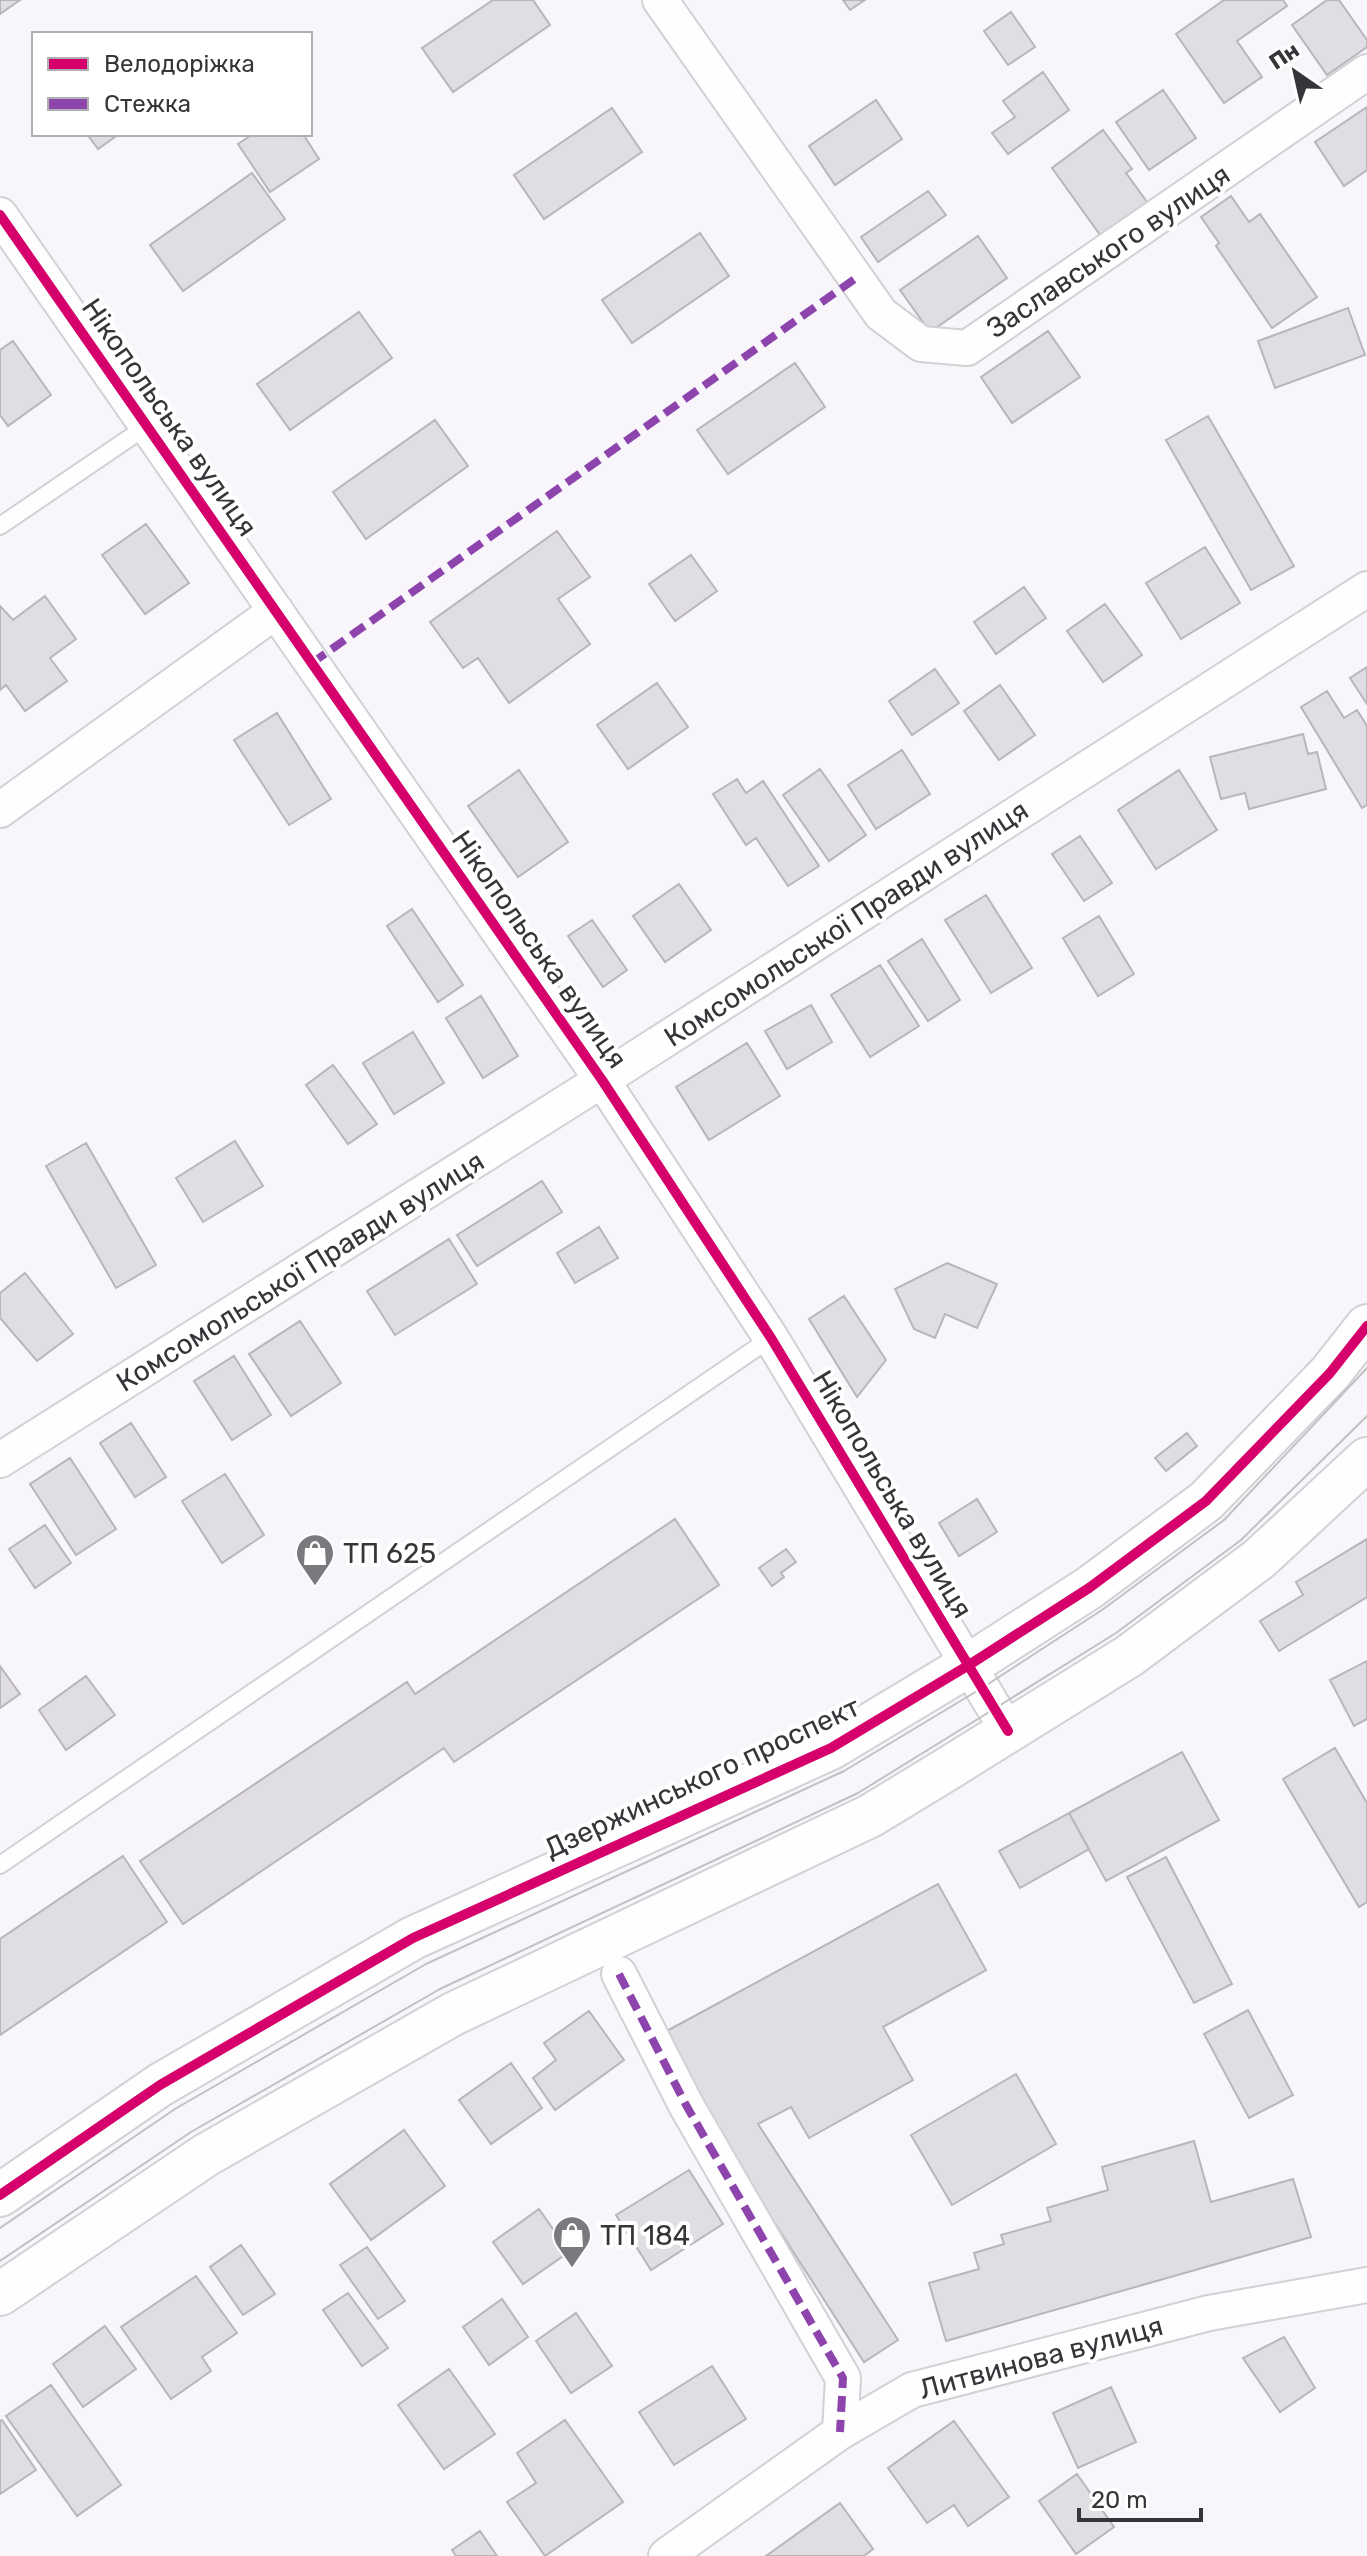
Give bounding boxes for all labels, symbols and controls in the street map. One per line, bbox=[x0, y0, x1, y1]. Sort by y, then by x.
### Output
legend bbox=[32, 32, 312, 136]
north arrow bbox=[1255, 32, 1335, 112]
text: Пн bbox=[1264, 36, 1304, 76]
text: Велодоріжка bbox=[104, 50, 255, 78]
text: Стежка bbox=[104, 90, 191, 118]
street label: Заславського вулиця bbox=[980, 158, 1236, 345]
street label: Нікопольська вулиця bbox=[75, 292, 264, 543]
street label: Комсомольської Правди вулиця bbox=[658, 793, 1034, 1054]
street label: Нікопольська вулиця bbox=[445, 824, 634, 1075]
street label: Комсомольської Правди вулиця bbox=[110, 1144, 490, 1399]
street label: Нікопольська вулиця bbox=[806, 1365, 980, 1624]
shop icon: ТП 625 bbox=[294, 1532, 336, 1587]
place label: ТП 625 bbox=[343, 1537, 436, 1570]
street label: Дзержинського проспект bbox=[539, 1690, 865, 1865]
shop icon: ТП 184 bbox=[551, 2214, 593, 2269]
place label: ТП 184 bbox=[600, 2219, 690, 2252]
street label: Литвинова вулиця bbox=[916, 2309, 1167, 2406]
scale bar bbox=[1079, 2472, 1201, 2522]
text: 20 m bbox=[1091, 2486, 1148, 2514]

